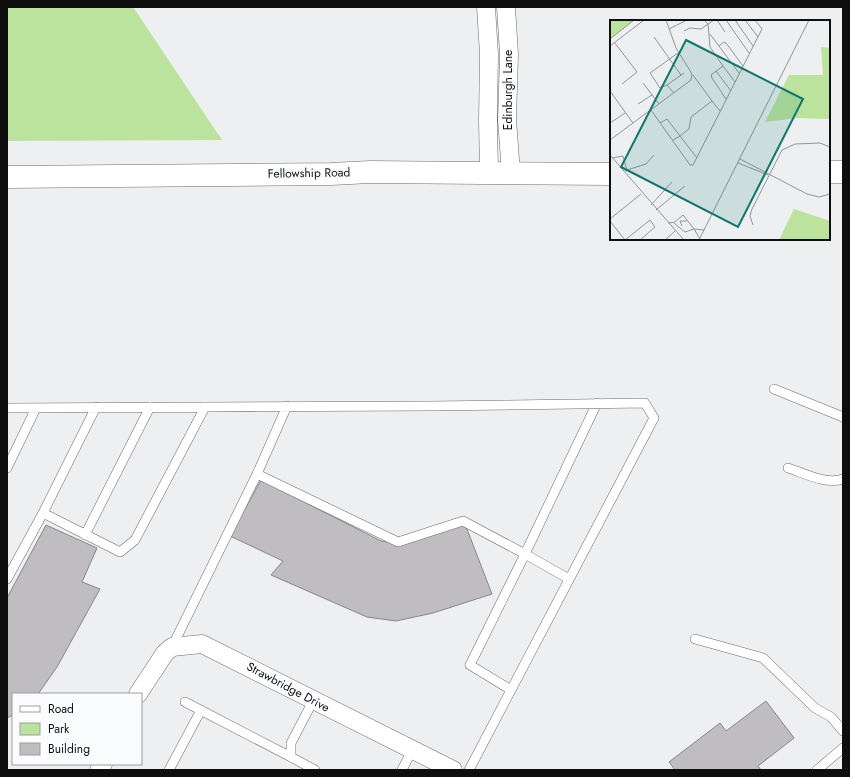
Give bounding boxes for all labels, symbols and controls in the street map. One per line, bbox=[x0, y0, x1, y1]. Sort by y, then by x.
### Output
inset map bbox=[610, 20, 830, 240]
street label: Edinburgh Lane bbox=[499, 50, 517, 130]
street label: Fellowship Road bbox=[268, 163, 350, 183]
street label: Strawbridge Drive bbox=[243, 658, 333, 716]
legend bbox=[12, 693, 142, 765]
text: Road bbox=[48, 700, 74, 718]
text: Park bbox=[48, 720, 70, 738]
text: Building bbox=[48, 740, 90, 758]

